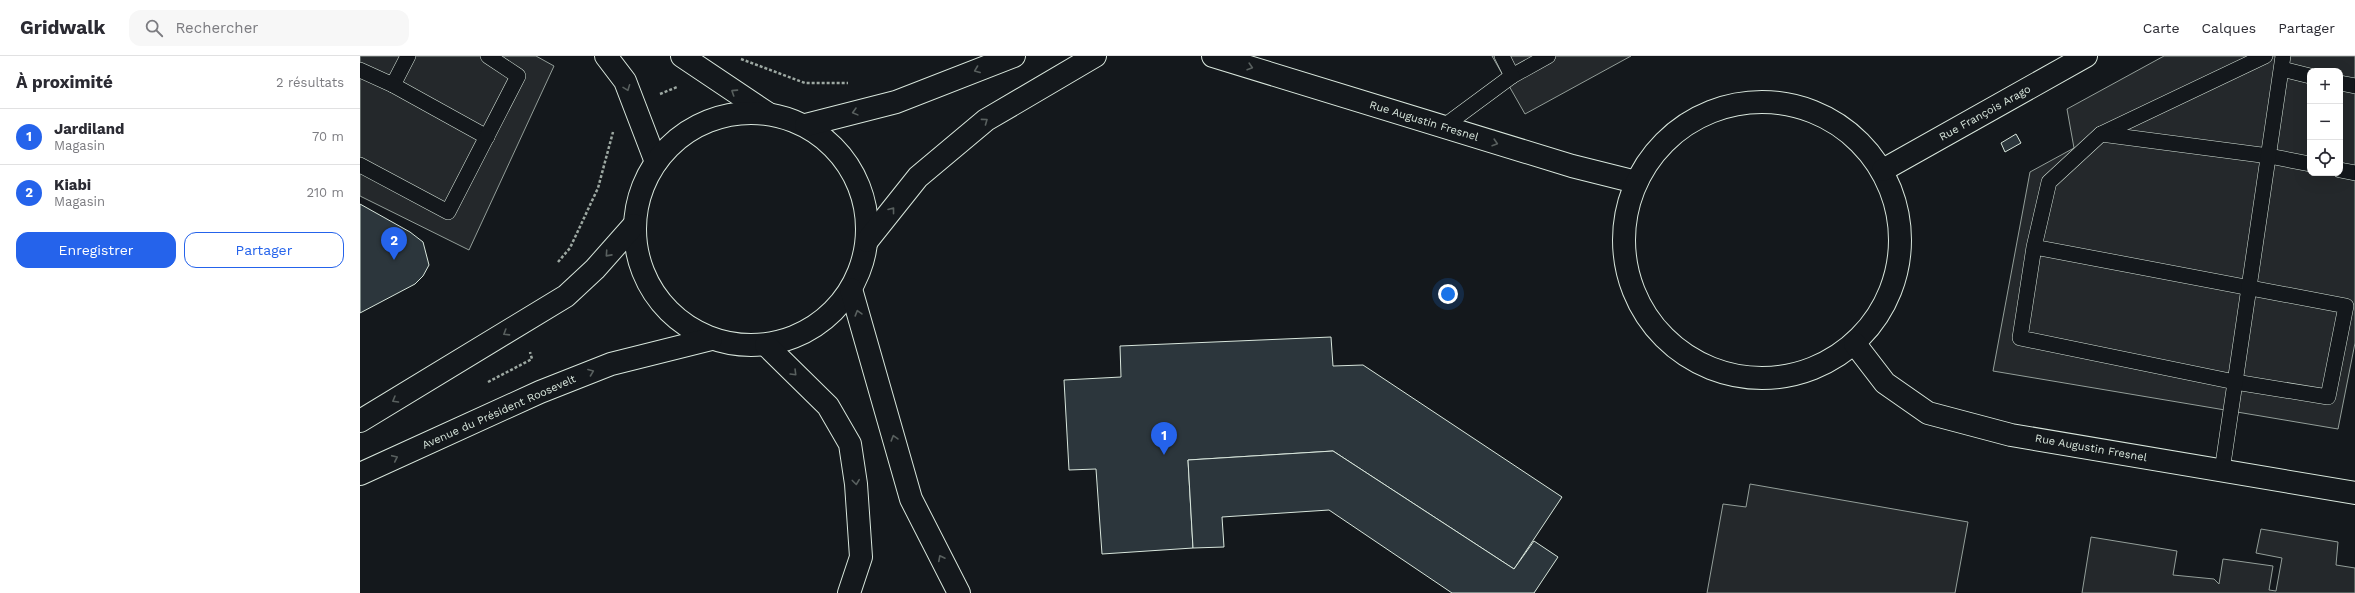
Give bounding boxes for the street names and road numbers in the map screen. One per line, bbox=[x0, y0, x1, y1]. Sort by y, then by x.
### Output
street label: Rue François Arago bbox=[1937, 82, 2033, 144]
street label: Rue Augustin Fresnel bbox=[1368, 98, 1481, 144]
street label: Avenue du Président Roosevelt bbox=[420, 372, 578, 452]
street label: Rue Augustin Fresnel bbox=[2034, 432, 2149, 464]

